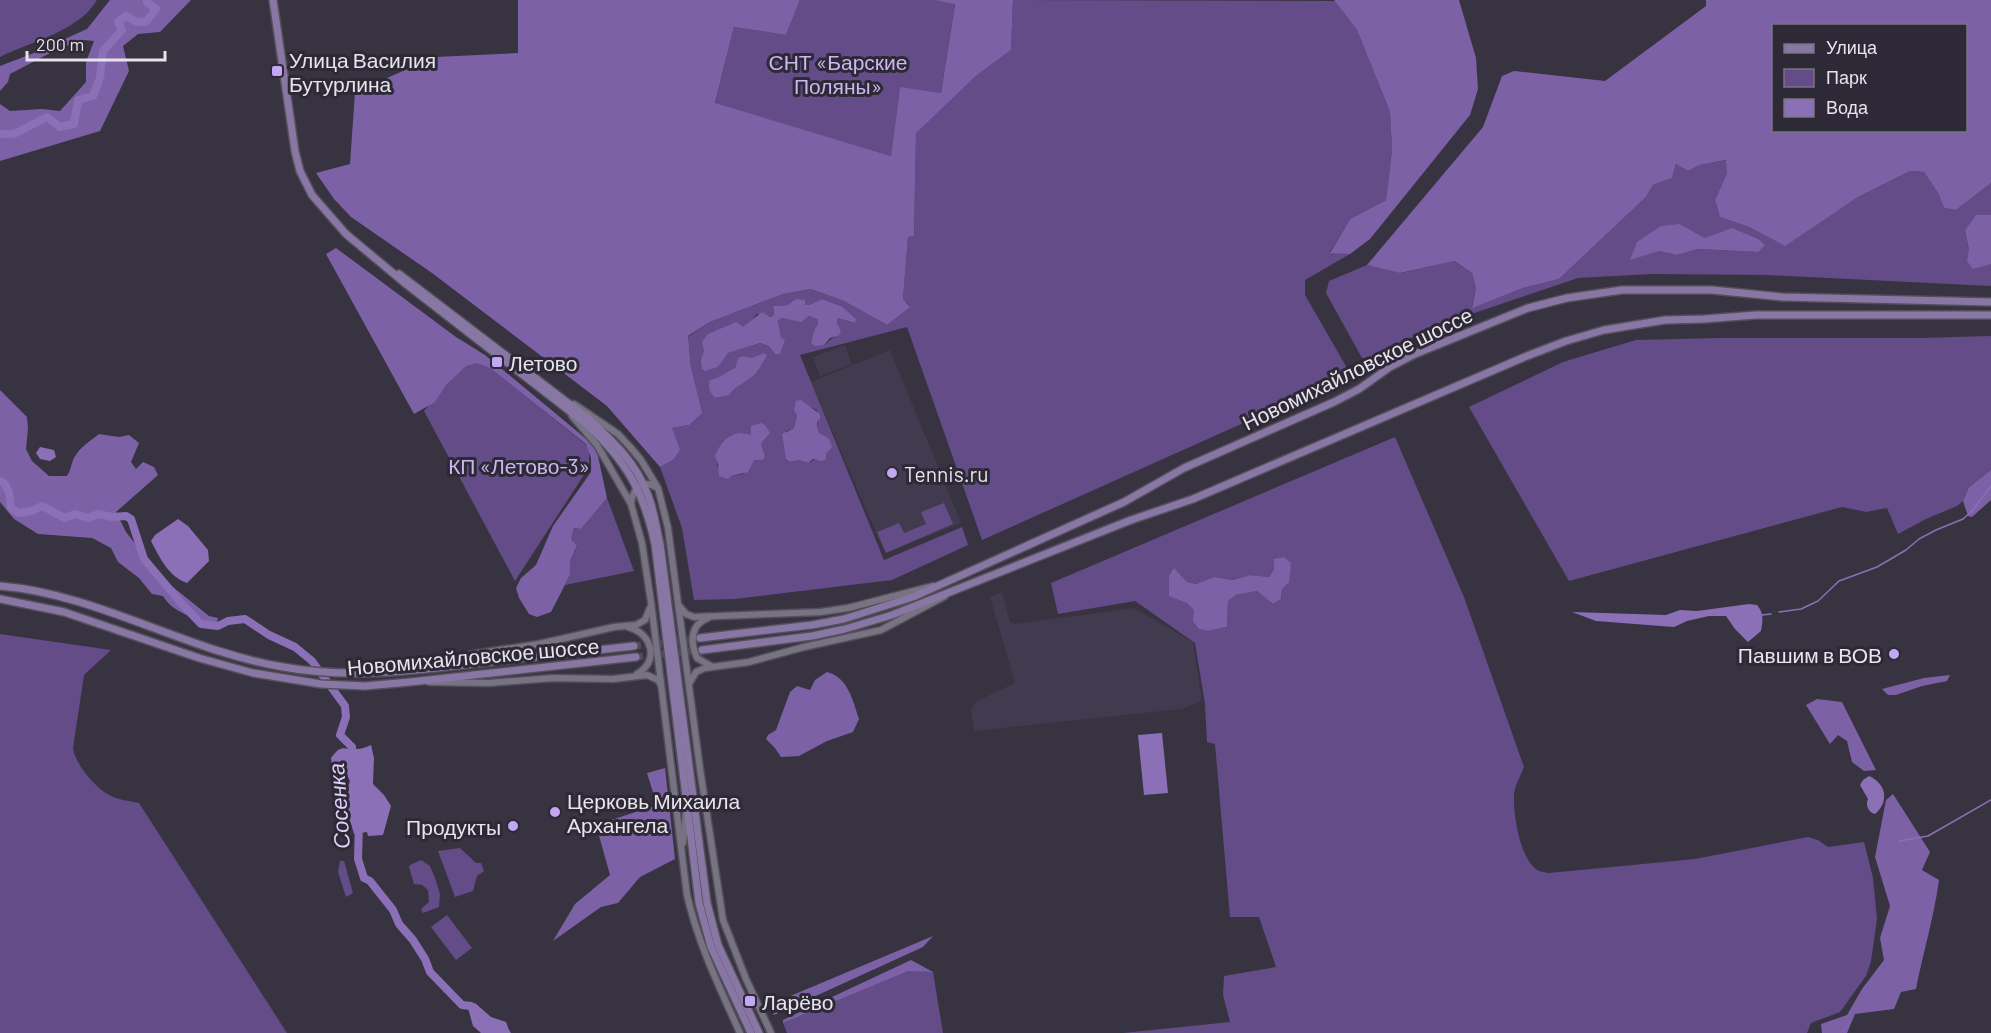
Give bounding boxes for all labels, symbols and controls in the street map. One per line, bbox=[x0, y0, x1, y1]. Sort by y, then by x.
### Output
scale bar bbox=[27, 24, 165, 62]
legend bbox=[1772, 24, 1967, 132]
text: 200 m bbox=[36, 33, 84, 55]
text: Улица bbox=[1826, 36, 1878, 58]
place label: Улица Василия Бутурлина bbox=[289, 47, 436, 96]
park label: СНТ «Барские Поляны» bbox=[769, 49, 907, 98]
marker: Улица Василия Бутурлина bbox=[270, 64, 284, 78]
text: Парк bbox=[1826, 66, 1867, 88]
text: Вода bbox=[1826, 96, 1869, 118]
street label: Новомихайловское шоссе bbox=[1238, 301, 1476, 435]
place label: Летово bbox=[509, 350, 577, 375]
marker: Летово bbox=[490, 355, 504, 369]
park label: КП «Летово-3» bbox=[448, 453, 590, 478]
place label: Tennis.ru bbox=[904, 461, 989, 486]
marker: Tennis.ru bbox=[885, 466, 899, 480]
street label: Новомихайловское шоссе bbox=[346, 633, 600, 679]
place label: Павшим в ВОВ bbox=[1738, 642, 1882, 667]
marker: Павшим в ВОВ bbox=[1887, 647, 1901, 661]
water label: Сосенка bbox=[322, 762, 354, 850]
place label: Церковь Михаила Архангела bbox=[567, 788, 740, 837]
marker: Церковь Михаила Архангела bbox=[548, 805, 562, 819]
place label: Продукты bbox=[406, 814, 501, 839]
marker: Продукты bbox=[506, 819, 520, 833]
place label: Ларёво bbox=[762, 989, 833, 1014]
marker: Ларёво bbox=[743, 994, 757, 1008]

